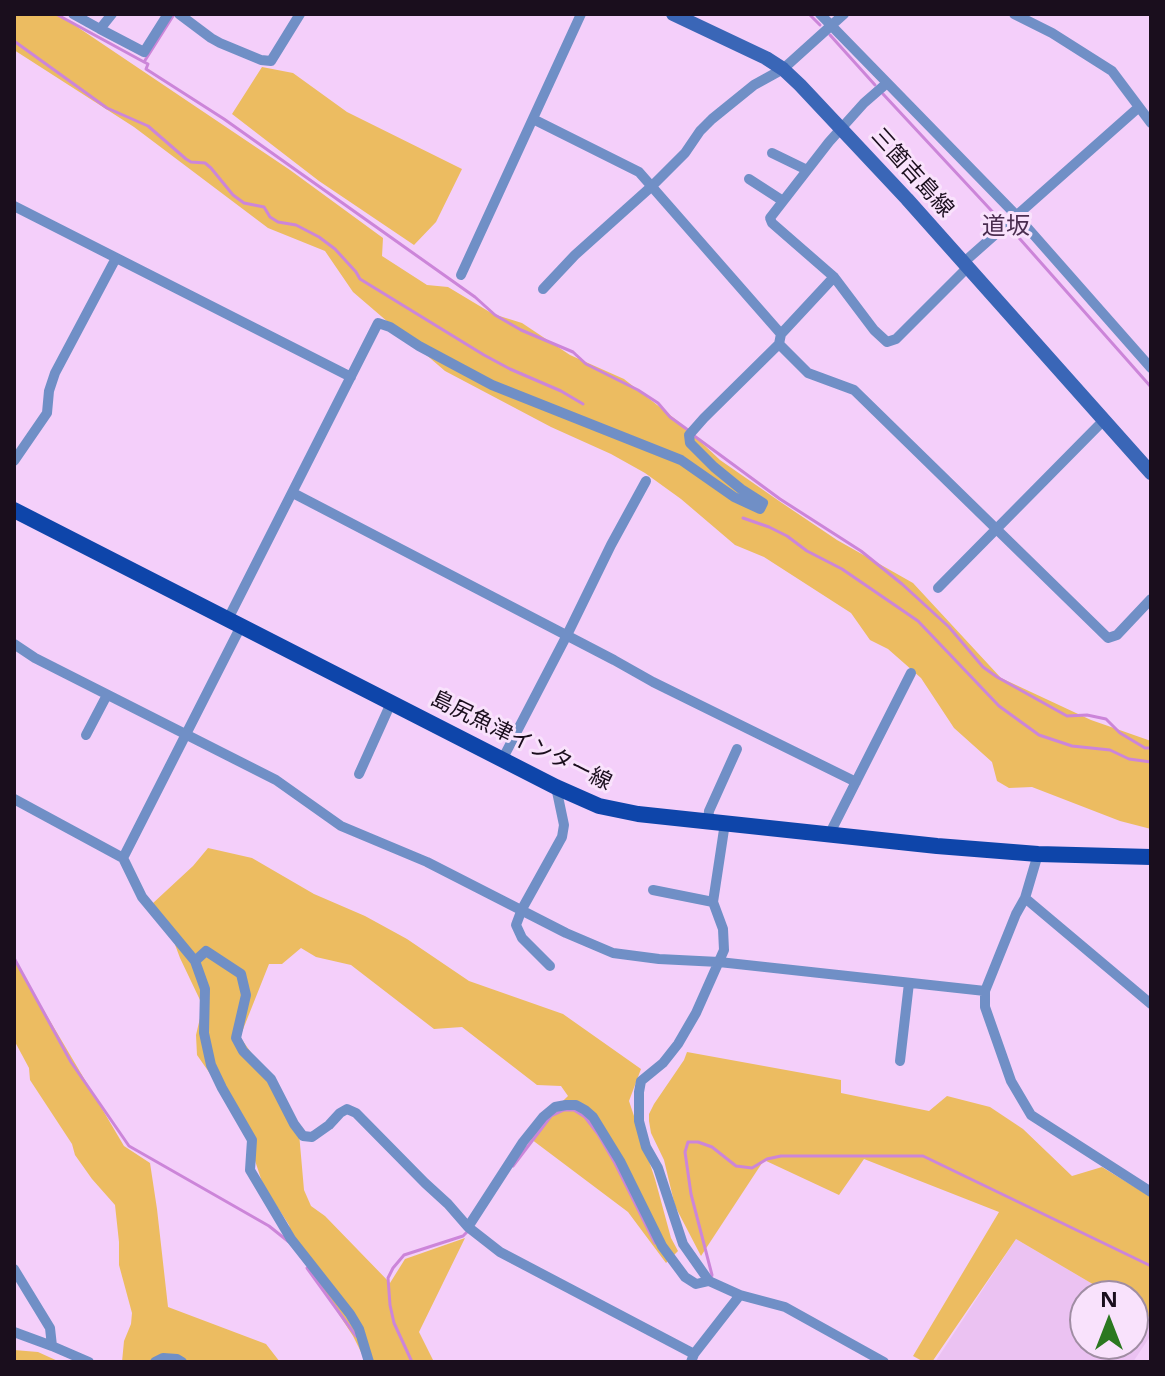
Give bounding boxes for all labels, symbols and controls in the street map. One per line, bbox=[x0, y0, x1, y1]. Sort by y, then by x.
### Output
street label: 三箇吉島線 bbox=[865, 123, 959, 223]
district label: 道坂 bbox=[982, 213, 1030, 241]
street label: 島尻魚津インター線 bbox=[426, 686, 616, 796]
north arrow bbox=[1069, 1280, 1149, 1360]
text: N bbox=[1100, 1283, 1118, 1313]

